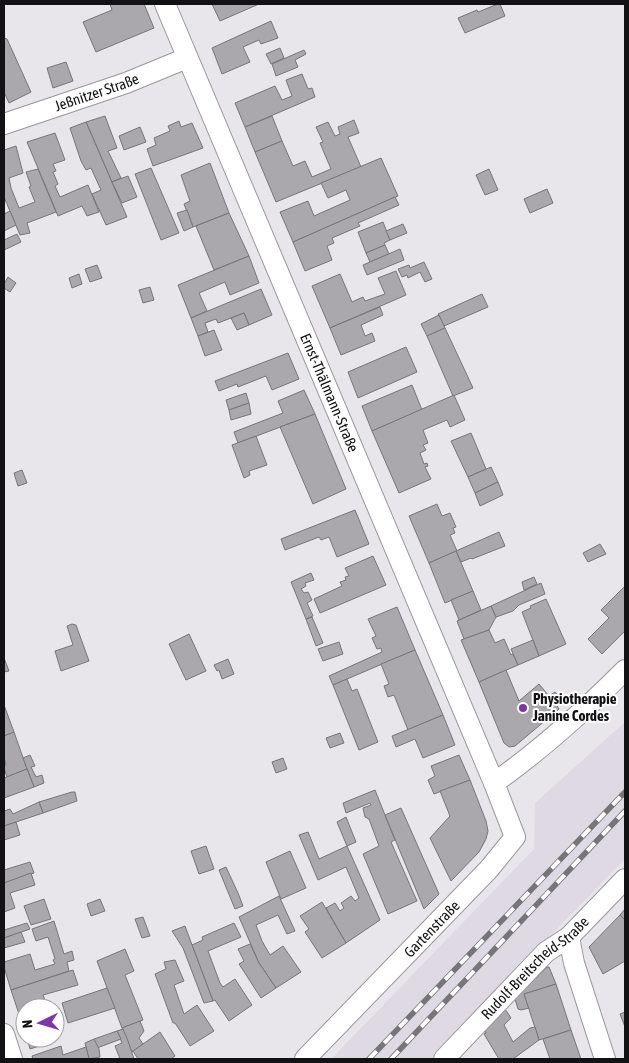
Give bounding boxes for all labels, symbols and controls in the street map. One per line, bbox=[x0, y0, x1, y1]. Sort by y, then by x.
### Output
street label: Jeßnitzer Straße bbox=[52, 70, 141, 114]
street label: Ernst-Thälmann-Straße bbox=[297, 331, 362, 455]
place label: Physiotherapie Janine Cordes bbox=[532, 690, 617, 724]
marker: Physiotherapie Janine Cordes bbox=[517, 702, 529, 714]
street label: Gartenstraße bbox=[401, 897, 463, 960]
street label: Rudolf-Breitscheid-Straße bbox=[478, 913, 592, 1023]
north arrow bbox=[15, 998, 65, 1048]
text: N bbox=[19, 1019, 35, 1029]

